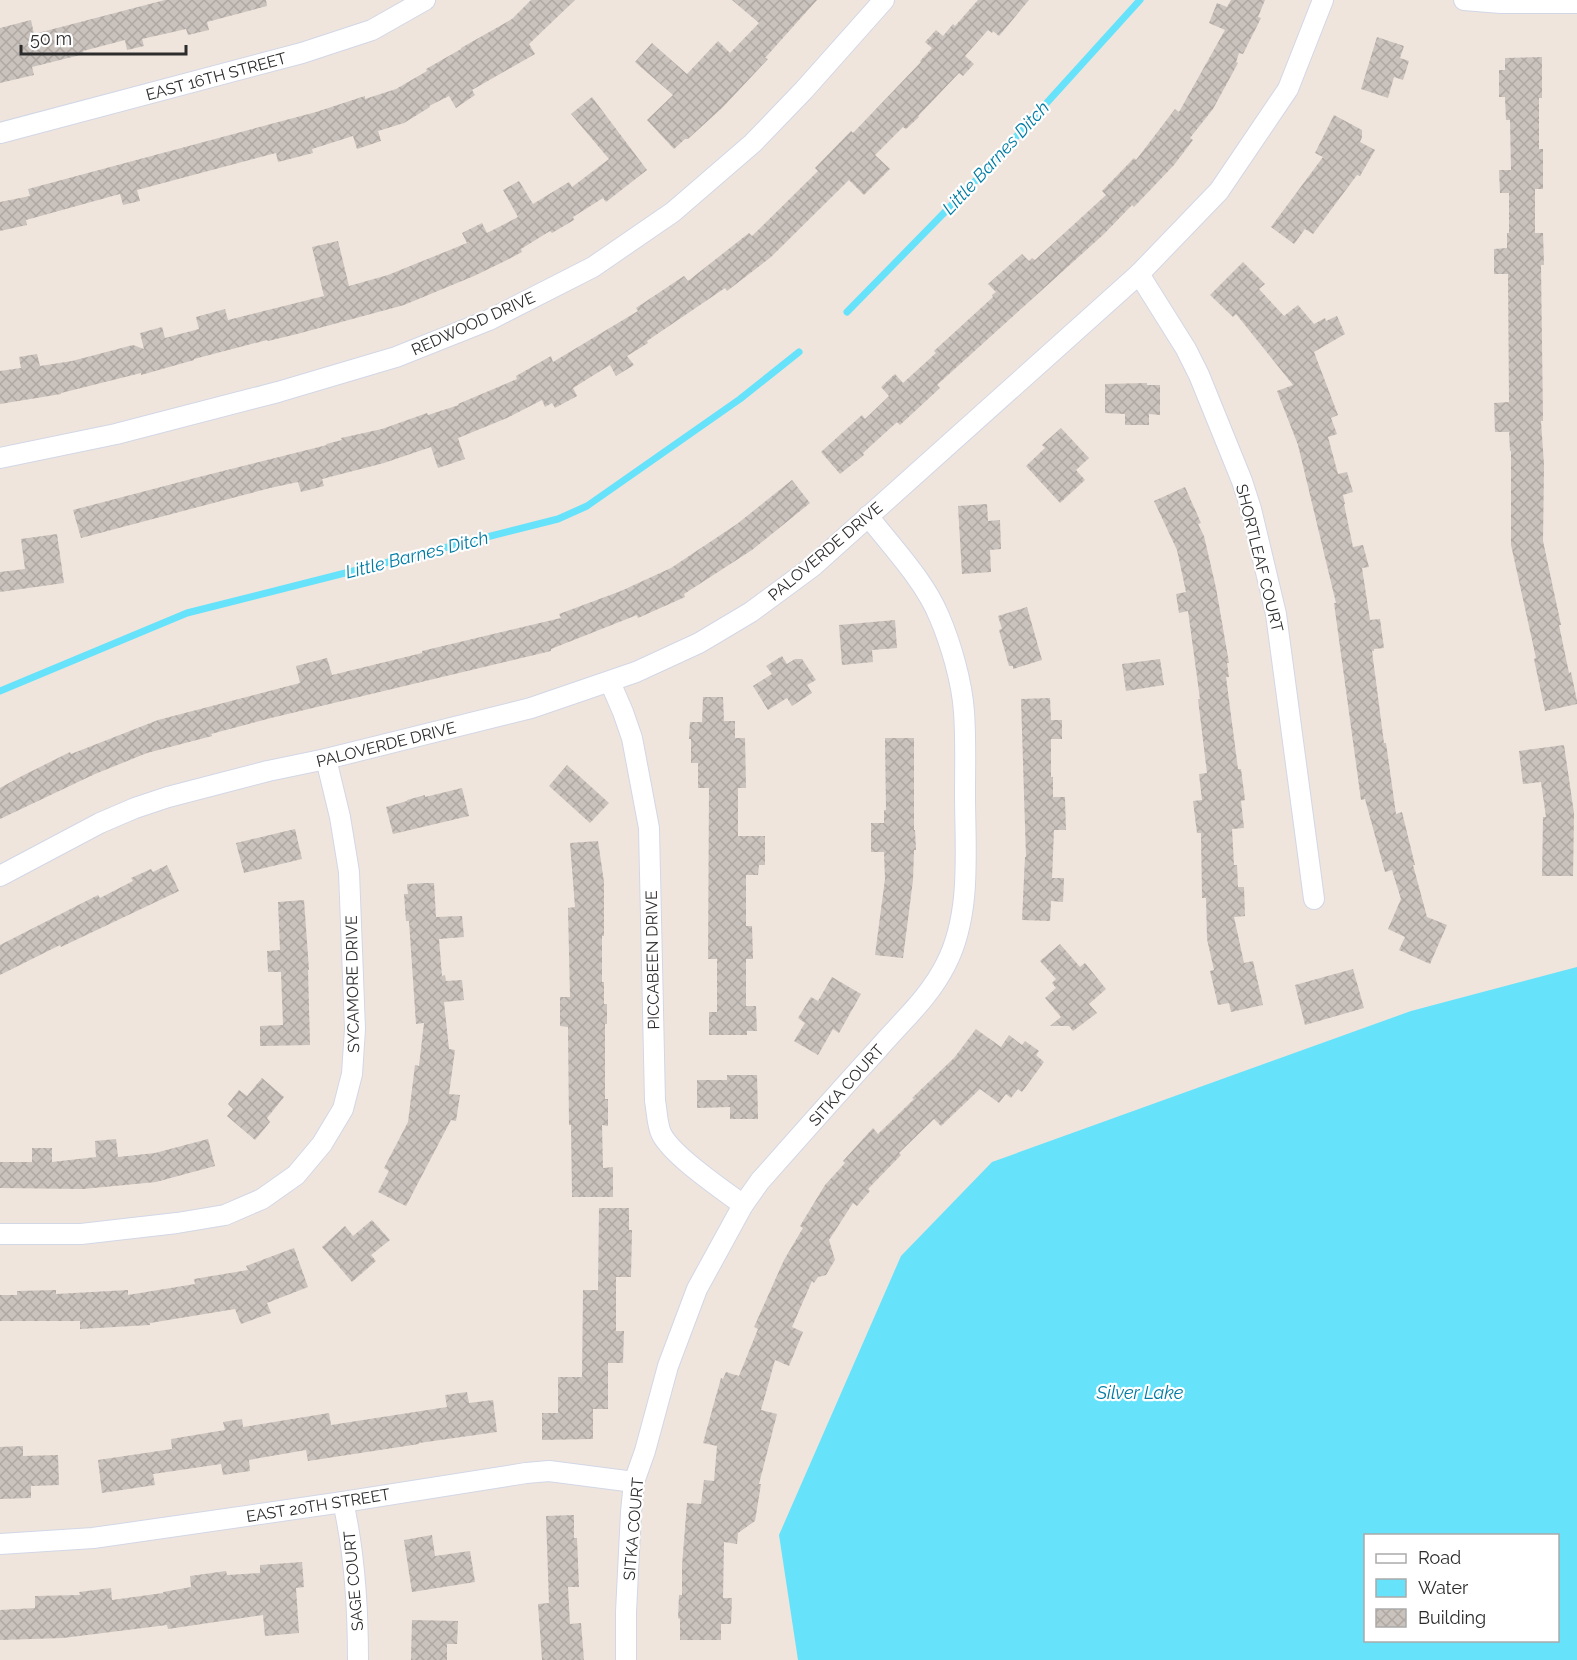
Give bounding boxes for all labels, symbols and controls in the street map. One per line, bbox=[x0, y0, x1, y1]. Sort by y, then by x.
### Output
scale bar bbox=[21, 18, 186, 56]
text: 50 m bbox=[30, 28, 72, 49]
street label: EAST 16TH STREET bbox=[144, 49, 289, 104]
water label: Little Barnes Ditch bbox=[938, 97, 1053, 218]
street label: REDWOOD DRIVE bbox=[408, 288, 538, 359]
street label: SHORTLEAF COURT bbox=[1232, 482, 1287, 634]
street label: PALOVERDE DRIVE bbox=[764, 498, 886, 605]
water label: Little Barnes Ditch bbox=[343, 527, 491, 582]
street label: PALOVERDE DRIVE bbox=[314, 718, 458, 771]
street label: PICCABEEN DRIVE bbox=[642, 890, 663, 1030]
street label: SYCAMORE DRIVE bbox=[342, 915, 363, 1053]
street label: SITKA COURT bbox=[805, 1040, 888, 1130]
water label: Silver Lake bbox=[1096, 1382, 1184, 1403]
street label: SITKA COURT bbox=[620, 1477, 647, 1581]
street label: EAST 20TH STREET bbox=[245, 1485, 392, 1526]
street label: SAGE COURT bbox=[340, 1530, 367, 1632]
legend bbox=[1364, 1534, 1559, 1642]
text: Road bbox=[1418, 1547, 1461, 1568]
text: Water bbox=[1418, 1577, 1469, 1598]
text: Building bbox=[1418, 1607, 1486, 1628]

